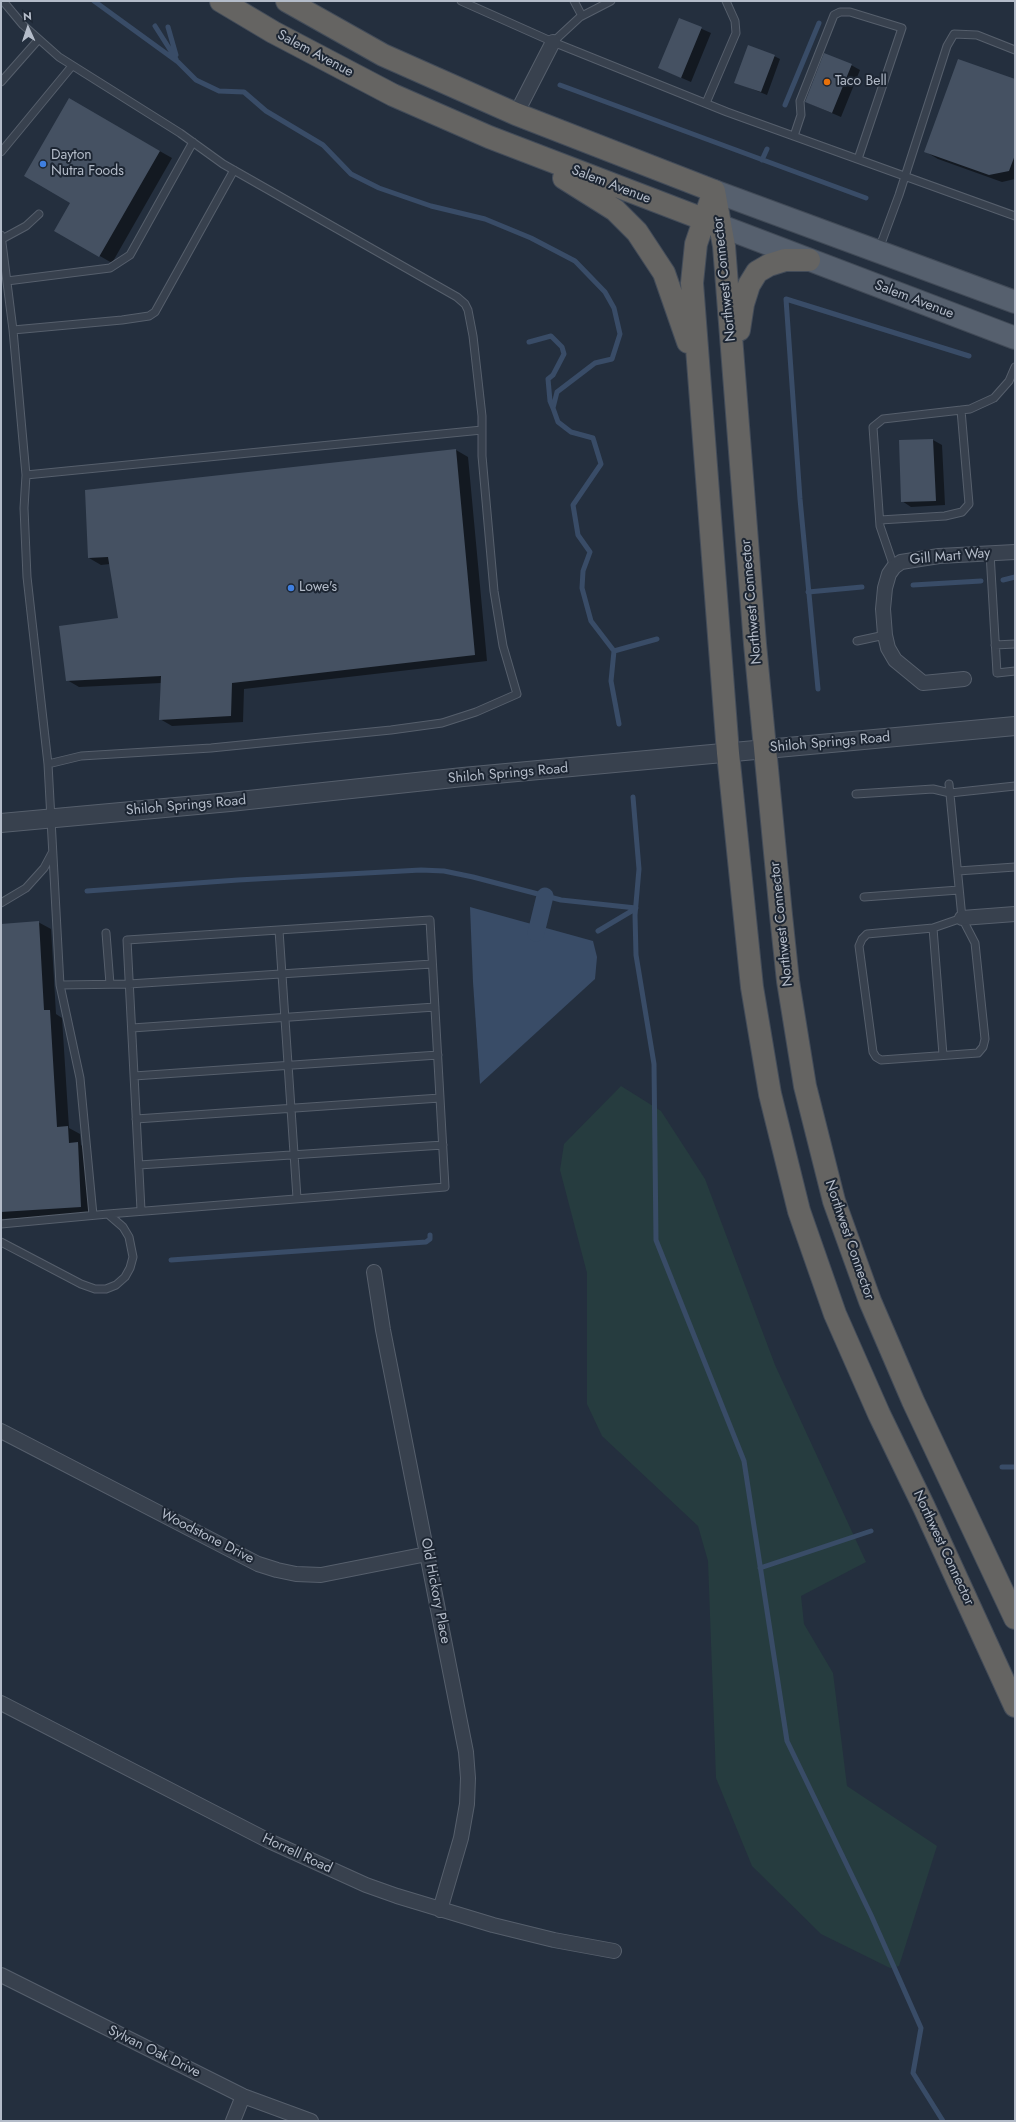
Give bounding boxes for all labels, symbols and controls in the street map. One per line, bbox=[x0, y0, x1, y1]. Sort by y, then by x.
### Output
north arrow bbox=[8, 8, 48, 48]
text: N bbox=[23, 8, 32, 24]
street label: Salem Avenue bbox=[274, 27, 356, 81]
place label: Taco Bell bbox=[835, 74, 887, 90]
marker: Taco Bell bbox=[822, 77, 832, 87]
place label: Dayton Nutra Foods bbox=[51, 148, 124, 180]
marker: Dayton Nutra Foods bbox=[38, 159, 48, 169]
street label: Salem Avenue bbox=[569, 162, 653, 208]
street label: Northwest Connector bbox=[710, 216, 740, 342]
street label: Salem Avenue bbox=[872, 277, 956, 323]
street label: Northwest Connector bbox=[738, 539, 766, 665]
street label: Gill Mart Way bbox=[909, 545, 991, 569]
place label: Lowe's bbox=[299, 580, 337, 596]
marker: Lowe's bbox=[286, 583, 296, 593]
street label: Shiloh Springs Road bbox=[769, 729, 891, 757]
street label: Shiloh Springs Road bbox=[447, 760, 569, 788]
street label: Shiloh Springs Road bbox=[125, 792, 247, 820]
street label: Northwest Connector bbox=[767, 861, 797, 987]
street label: Northwest Connector bbox=[821, 1178, 877, 1302]
street label: Northwest Connector bbox=[909, 1488, 977, 1608]
street label: Woodstone Drive bbox=[158, 1506, 256, 1568]
street label: Old Hickory Place bbox=[416, 1537, 454, 1645]
street label: Horrell Road bbox=[259, 1831, 335, 1877]
street label: Sylvan Oak Drive bbox=[105, 2022, 203, 2082]

